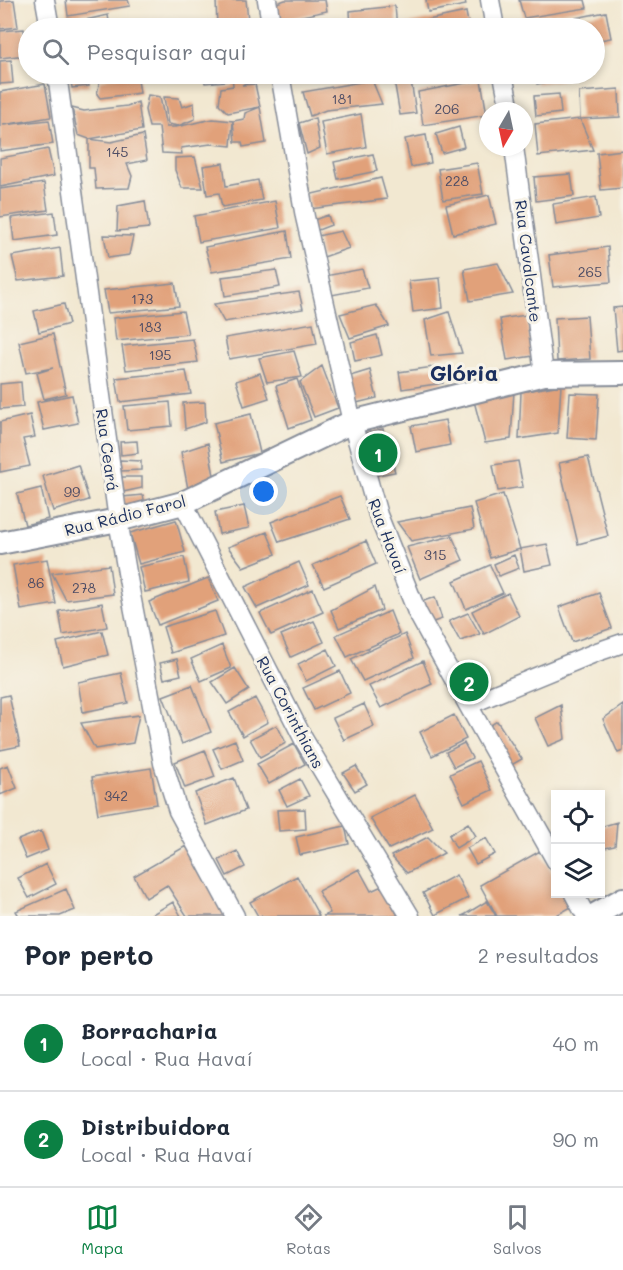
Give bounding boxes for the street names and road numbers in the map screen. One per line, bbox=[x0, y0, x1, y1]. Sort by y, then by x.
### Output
street label: Rua Cavalcante bbox=[511, 199, 547, 323]
street label: Rua Ceará bbox=[92, 407, 124, 493]
street label: Rua Rádio Farol bbox=[62, 490, 188, 540]
street label: Rua Havaí bbox=[364, 495, 412, 577]
street label: Rua Corinthians bbox=[253, 652, 329, 772]

